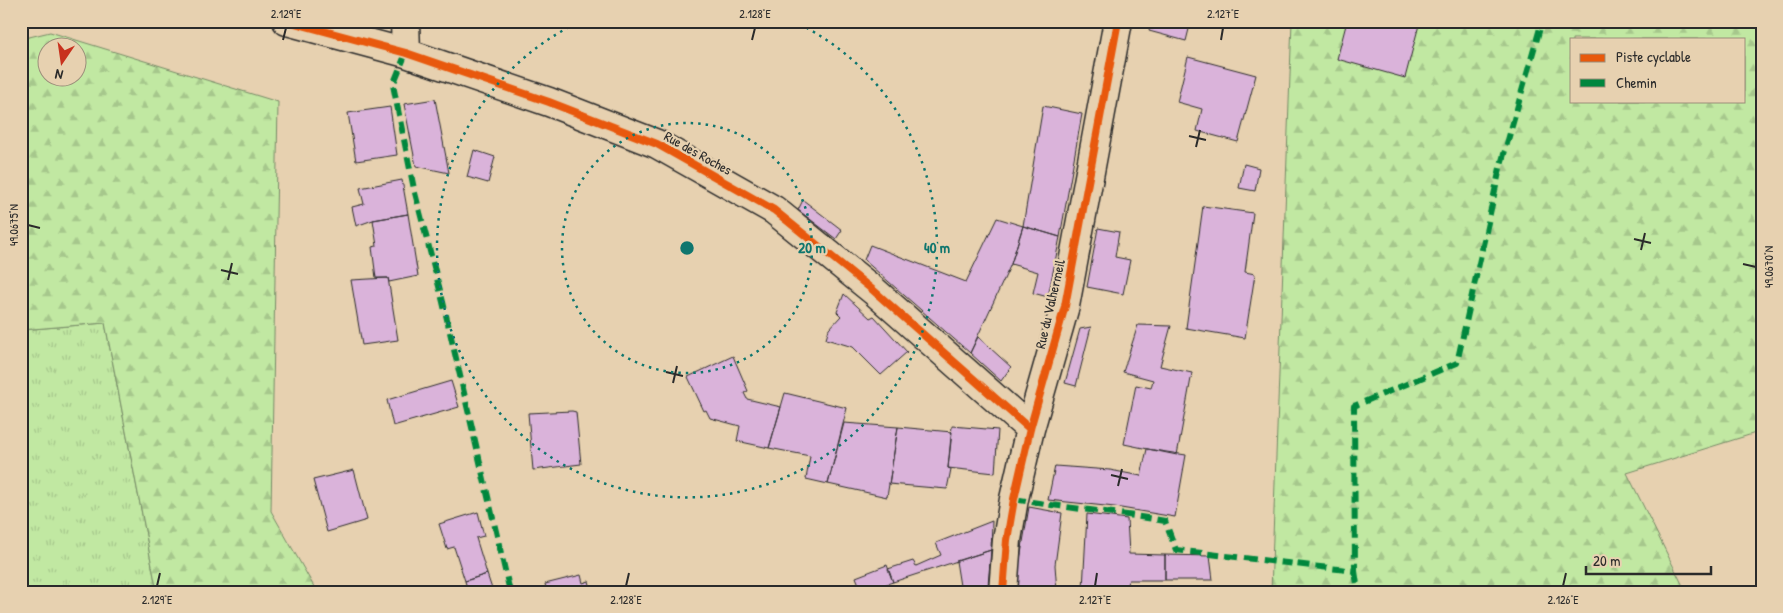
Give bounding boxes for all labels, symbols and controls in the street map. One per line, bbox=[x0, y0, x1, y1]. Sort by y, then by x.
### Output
text: 2.129°E bbox=[271, 5, 302, 22]
text: 2.128°E bbox=[739, 5, 771, 22]
text: 2.127°E bbox=[1207, 5, 1240, 22]
north arrow bbox=[38, 38, 88, 88]
legend bbox=[1570, 38, 1746, 102]
text: Piste cyclable bbox=[1616, 46, 1691, 67]
text: N bbox=[53, 65, 65, 85]
text: Chemin bbox=[1616, 72, 1657, 93]
street label: Rue des Roches bbox=[661, 126, 736, 179]
text: 49.0675°N bbox=[5, 204, 22, 246]
text: 20 m bbox=[798, 237, 826, 258]
text: 40 m bbox=[924, 237, 950, 258]
centre of rings bbox=[678, 239, 696, 257]
text: 49.0670°N bbox=[1760, 246, 1777, 288]
street label: Rue du Valhermeil bbox=[1030, 257, 1069, 350]
scale bar bbox=[1586, 543, 1710, 575]
text: 20 m bbox=[1593, 550, 1620, 571]
text: 2.129°E bbox=[142, 591, 173, 608]
text: 2.128°E bbox=[610, 591, 642, 608]
text: 2.127°E bbox=[1079, 591, 1112, 608]
text: 2.126°E bbox=[1547, 591, 1579, 608]

